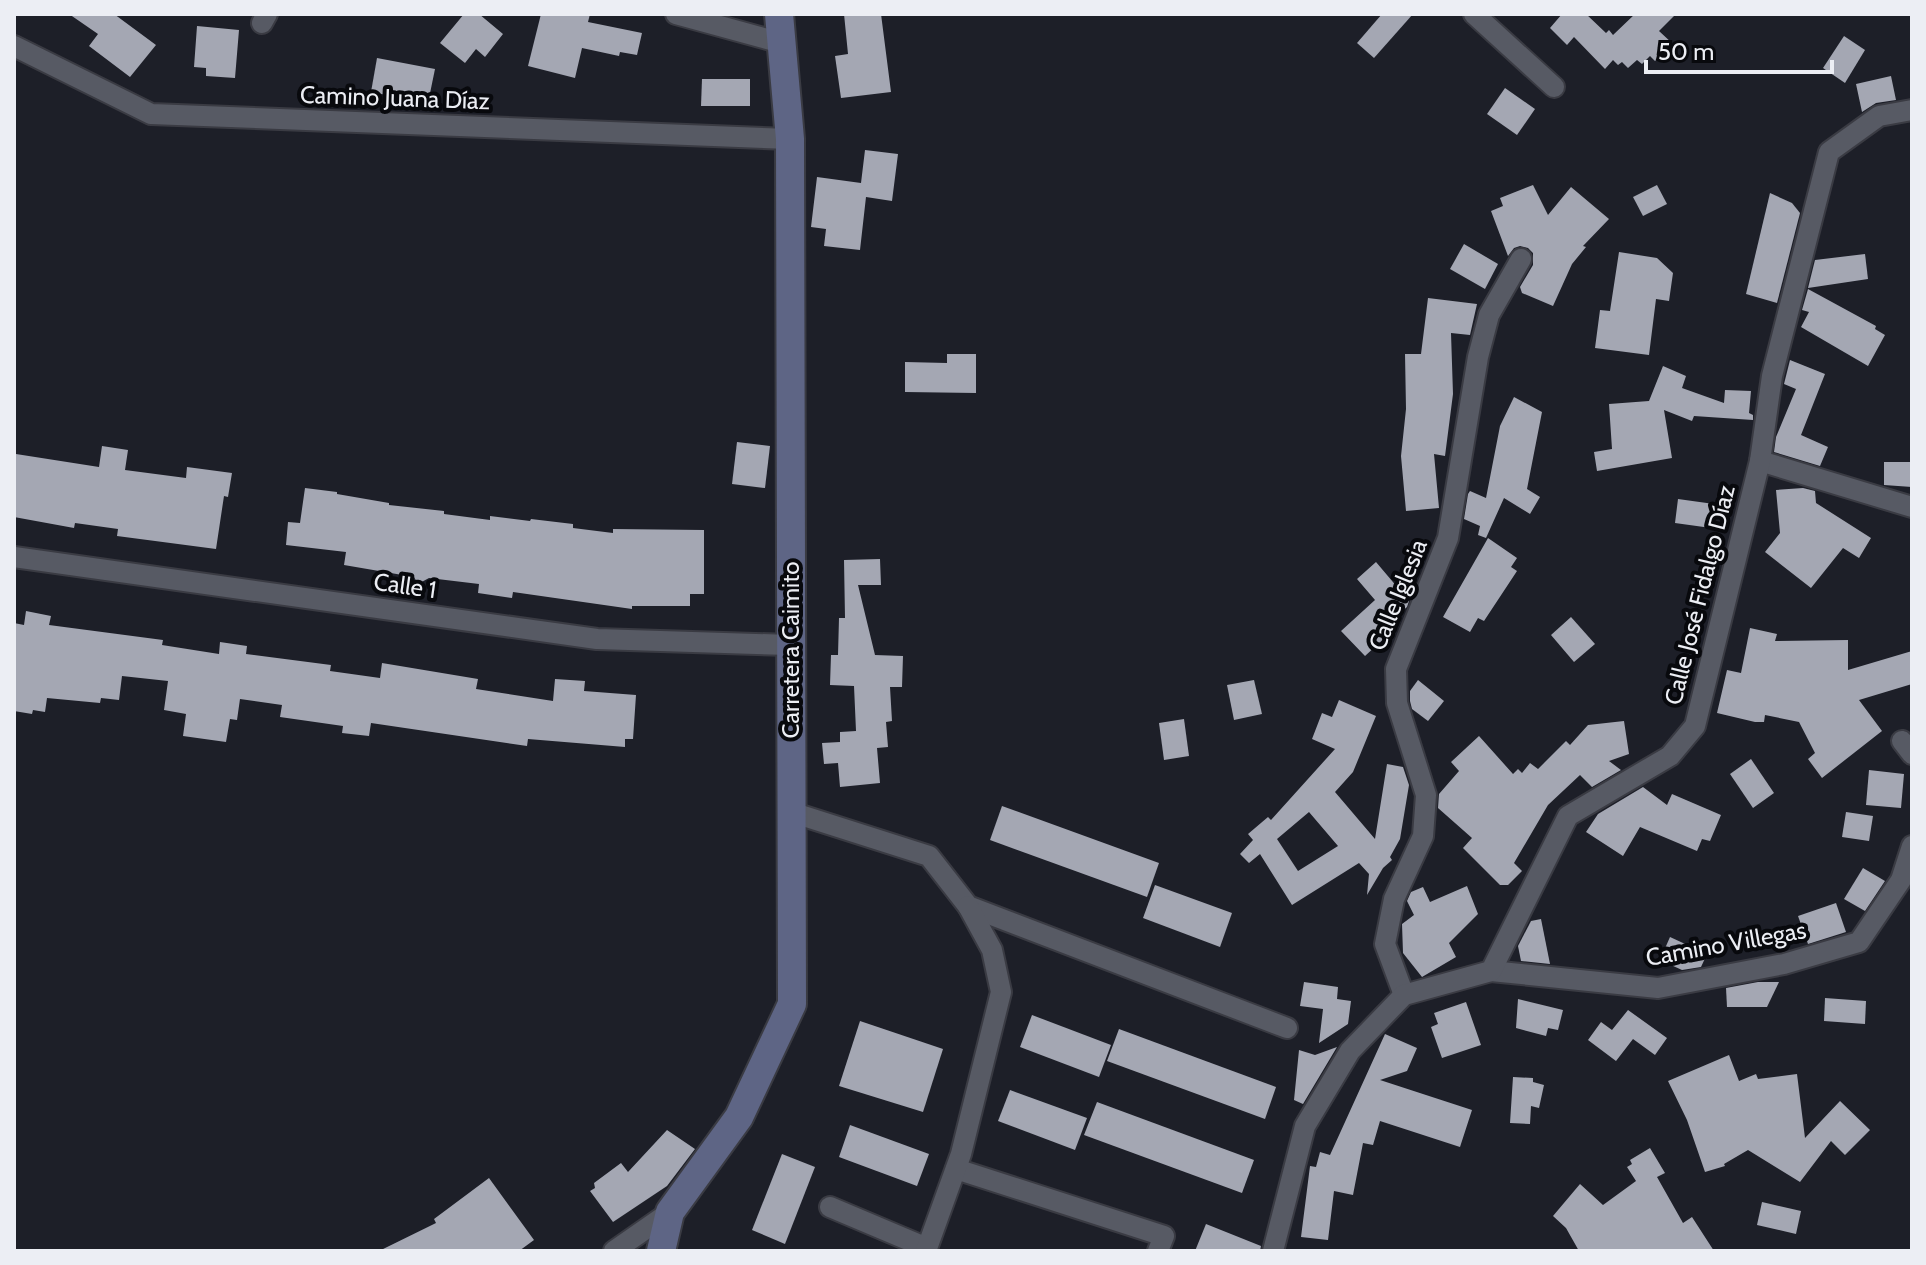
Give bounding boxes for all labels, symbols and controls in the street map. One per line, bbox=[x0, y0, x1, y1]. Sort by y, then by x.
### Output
scale bar bbox=[1646, 24, 1832, 74]
text: 50 m bbox=[1658, 37, 1714, 66]
street label: Camino Juana Díaz bbox=[300, 80, 490, 115]
street label: Calle José Fidalgo Díaz bbox=[1658, 482, 1741, 708]
street label: Calle Iglesia bbox=[1362, 535, 1433, 655]
street label: Carretera Caimito bbox=[776, 562, 805, 738]
street label: Calle 1 bbox=[372, 567, 438, 604]
street label: Camino Villegas bbox=[1644, 915, 1808, 972]

